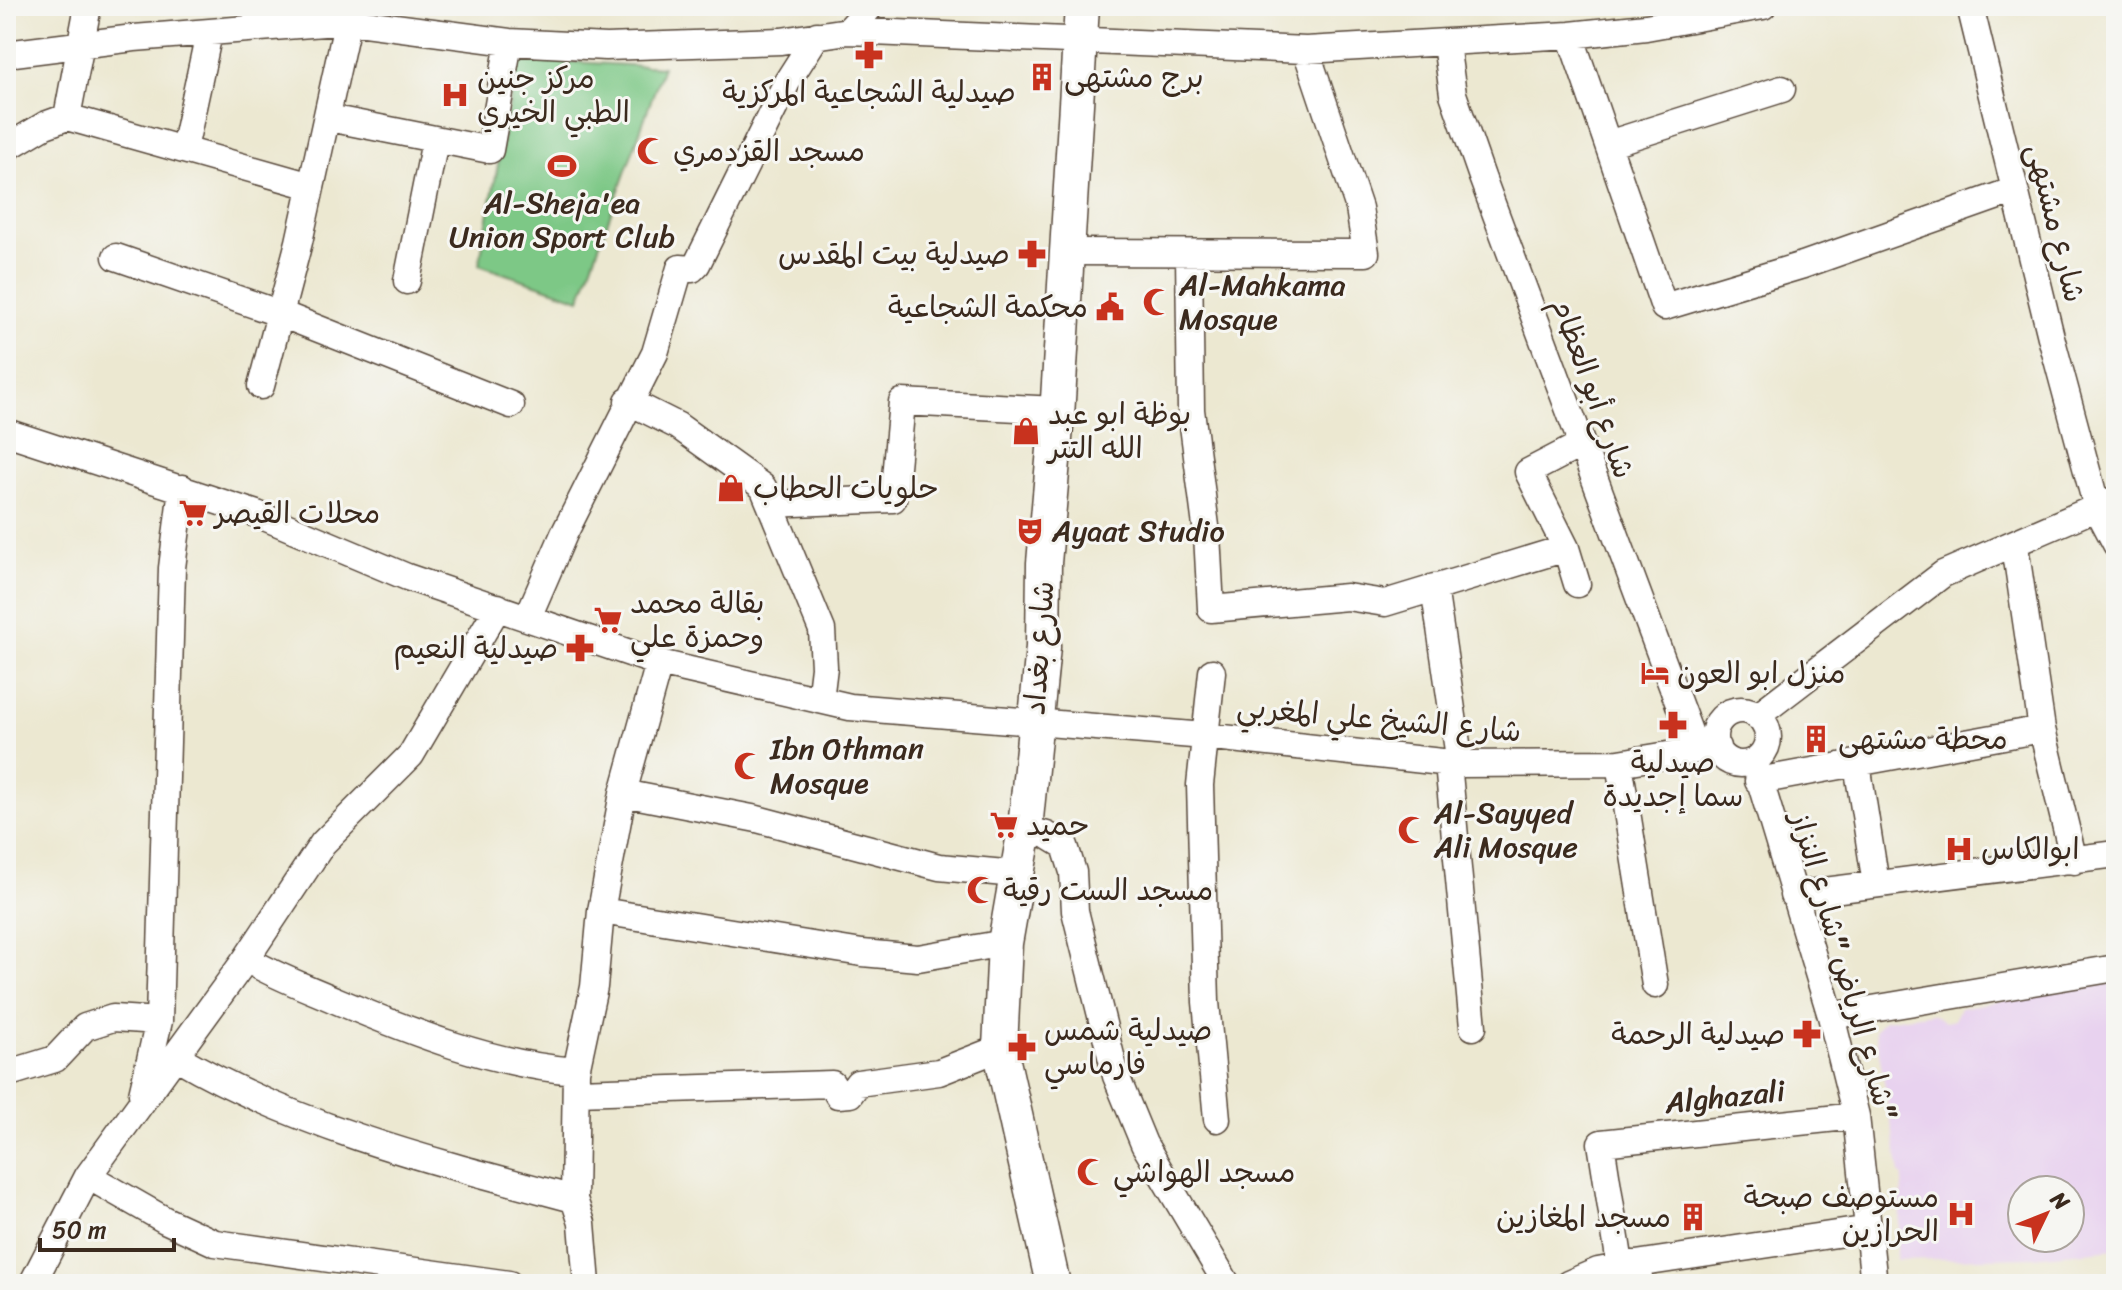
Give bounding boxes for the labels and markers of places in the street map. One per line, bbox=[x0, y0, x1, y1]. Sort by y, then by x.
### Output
pharmacy icon: صيدلية الشجاعية المركزية bbox=[854, 40, 884, 70]
place label: برج مشتهى bbox=[1064, 50, 1204, 104]
place label: مركز جنين الطبي الخيري bbox=[477, 51, 630, 139]
building icon: برج مشتهى bbox=[1027, 62, 1057, 92]
place label: صيدلية الشجاعية المركزية bbox=[722, 65, 1016, 119]
hospital icon: مركز جنين الطبي الخيري bbox=[440, 80, 470, 110]
place label: مسجد القزدمري bbox=[673, 124, 865, 178]
mosque icon: مسجد القزدمري bbox=[636, 136, 666, 166]
sports icon: Al-Sheja'ea Union Sport Club bbox=[547, 151, 577, 181]
place label: Al-Sheja'ea Union Sport Club bbox=[449, 176, 675, 264]
place label: صيدلية بيت المقدس bbox=[778, 227, 1010, 281]
pharmacy icon: صيدلية بيت المقدس bbox=[1017, 239, 1047, 269]
place label: Al-Mahkama Mosque bbox=[1178, 258, 1346, 346]
place label: محكمة الشجاعية bbox=[888, 280, 1088, 334]
mosque icon: Al-Mahkama Mosque bbox=[1142, 287, 1172, 317]
public building icon: محكمة الشجاعية bbox=[1095, 292, 1125, 322]
place label: بوظة ابو عبد الله التتر bbox=[1045, 387, 1191, 475]
shop icon: بوظة ابو عبد الله التتر bbox=[1011, 416, 1041, 446]
place label: حلويات الحطاب bbox=[753, 461, 939, 515]
shop icon: حلويات الحطاب bbox=[716, 473, 746, 503]
place label: محلات القيصر bbox=[212, 486, 380, 540]
supermarket icon: محلات القيصر bbox=[178, 498, 208, 528]
place label: Ayaat Studio bbox=[1051, 504, 1225, 558]
theatre icon: Ayaat Studio bbox=[1015, 516, 1045, 546]
place label: بقالة محمد وحمزة علي bbox=[630, 576, 764, 664]
supermarket icon: بقالة محمد وحمزة علي bbox=[593, 605, 623, 635]
place label: صيدلية النعيم bbox=[393, 621, 558, 675]
pharmacy icon: صيدلية النعيم bbox=[565, 633, 595, 663]
place label: منزل ابو العون bbox=[1677, 646, 1845, 700]
hotel icon: منزل ابو العون bbox=[1640, 658, 1670, 688]
pharmacy icon: صيدلية سما إجديدة bbox=[1658, 710, 1688, 740]
place label: محطة مشتهى bbox=[1838, 712, 2008, 766]
place label: Ibn Othman Mosque bbox=[769, 722, 924, 810]
building icon: محطة مشتهى bbox=[1801, 724, 1831, 754]
place label: صيدلية سما إجديدة bbox=[1602, 735, 1744, 823]
mosque icon: Ibn Othman Mosque bbox=[733, 751, 763, 781]
place label: Al-Sayyed Ali Mosque bbox=[1433, 786, 1578, 874]
place label: حميد bbox=[1026, 798, 1090, 852]
supermarket icon: حميد bbox=[989, 810, 1019, 840]
mosque icon: Al-Sayyed Ali Mosque bbox=[1397, 815, 1427, 845]
place label: ابوالكاس bbox=[1981, 822, 2080, 876]
hospital icon: ابوالكاس bbox=[1944, 834, 1974, 864]
place label: مسجد الست رقية bbox=[1003, 863, 1213, 917]
mosque icon: مسجد الست رقية bbox=[966, 875, 996, 905]
place label: صيدلية شمس فارماسي bbox=[1044, 1003, 1212, 1091]
place label: صيدلية الرحمة bbox=[1611, 1007, 1785, 1061]
pharmacy icon: صيدلية الرحمة bbox=[1792, 1019, 1822, 1049]
pharmacy icon: صيدلية شمس فارماسي bbox=[1007, 1032, 1037, 1062]
place label: مسجد الهواشي bbox=[1113, 1145, 1296, 1199]
mosque icon: مسجد الهواشي bbox=[1076, 1157, 1106, 1187]
place label: مستوصف صبحة الحرازين bbox=[1743, 1170, 1939, 1258]
place label: مسجد المغازين bbox=[1496, 1190, 1671, 1244]
hospital icon: مستوصف صبحة الحرازين bbox=[1946, 1199, 1976, 1229]
building icon: مسجد المغازين bbox=[1678, 1202, 1708, 1232]

